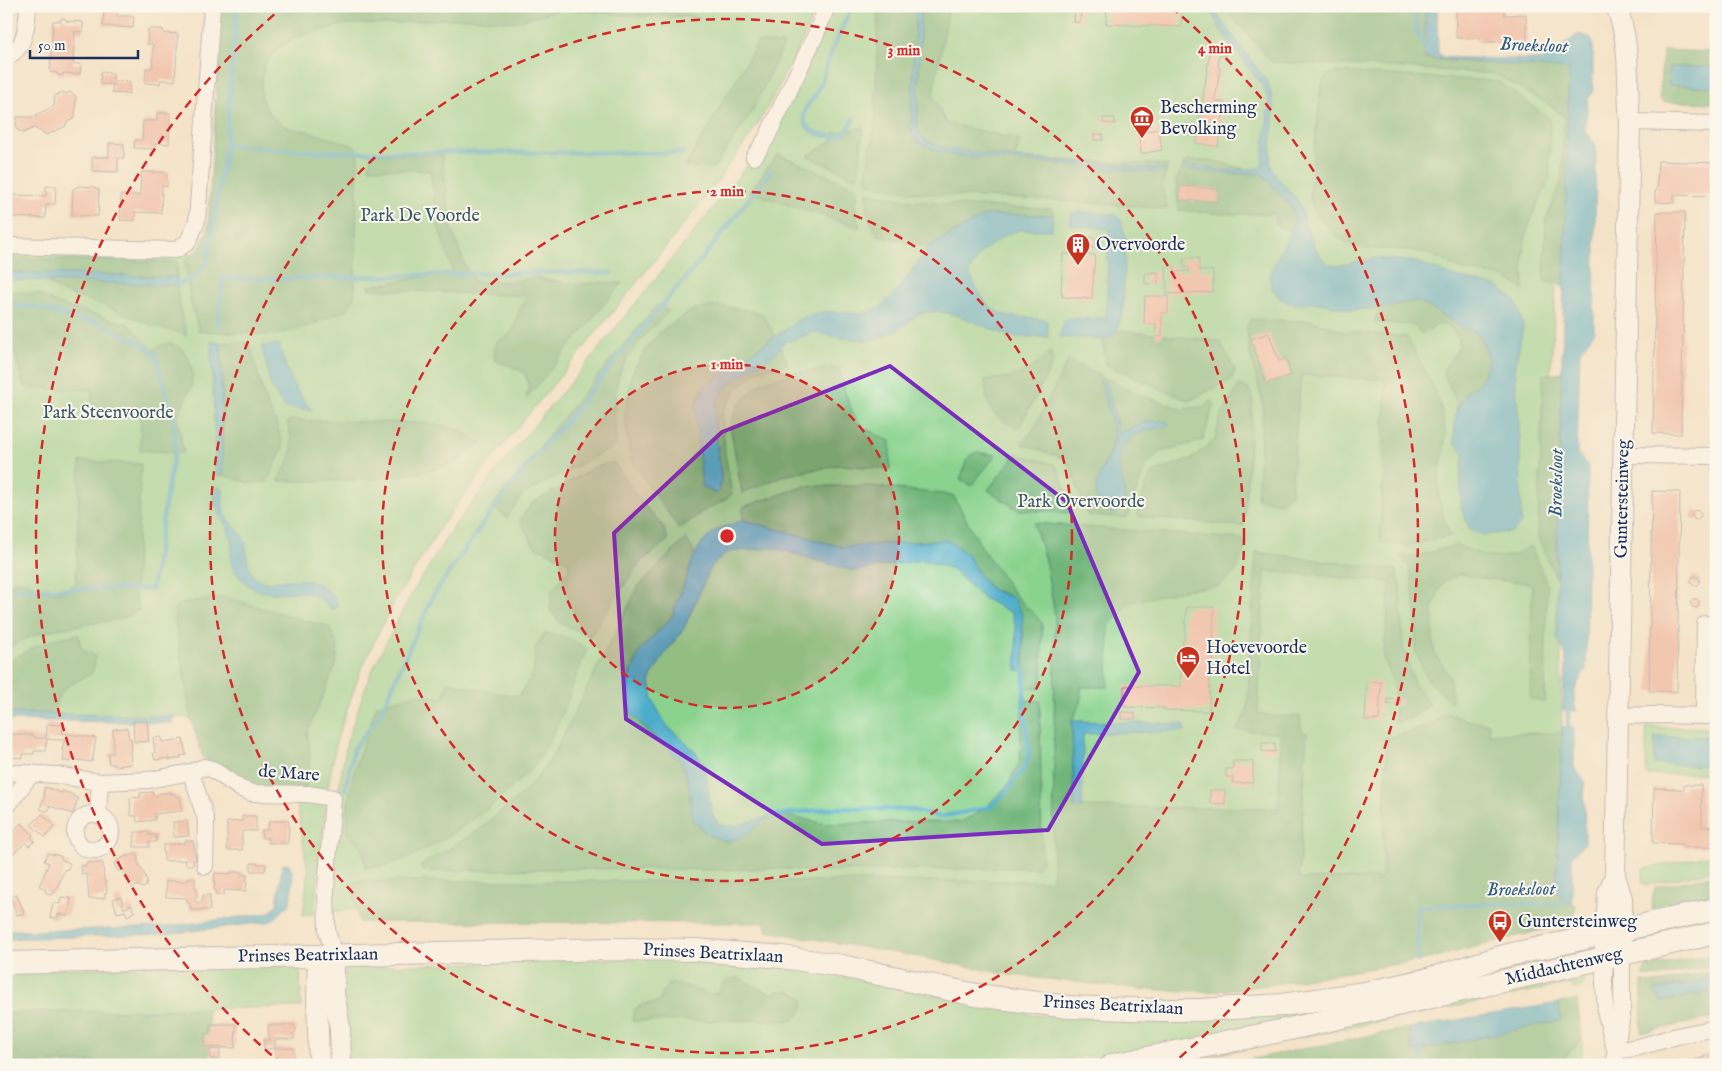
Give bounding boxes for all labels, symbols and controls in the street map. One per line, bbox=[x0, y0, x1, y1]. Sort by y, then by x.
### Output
scale bar bbox=[30, 28, 138, 60]
water label: Broeksloot bbox=[1499, 33, 1570, 59]
text: 50 m bbox=[38, 36, 66, 55]
text: 4 min bbox=[1198, 39, 1232, 58]
text: 3 min bbox=[888, 41, 920, 60]
place label: Bescherming Bevolking bbox=[1160, 97, 1257, 141]
museum icon: Bescherming Bevolking bbox=[1129, 105, 1155, 139]
text: 2 min bbox=[710, 182, 744, 201]
park label: Park De Voorde bbox=[360, 205, 480, 228]
building icon: Overvoorde bbox=[1065, 232, 1091, 266]
place label: Overvoorde bbox=[1096, 234, 1185, 257]
text: 1 min bbox=[711, 355, 743, 374]
park label: Park Steenvoorde bbox=[42, 402, 174, 425]
street label: Guntersteinweg bbox=[1610, 439, 1636, 559]
water label: Broeksloot bbox=[1544, 447, 1570, 518]
park label: Park Overvoorde bbox=[1017, 491, 1145, 514]
centre of rings bbox=[718, 527, 736, 545]
place label: Hoevevoorde Hotel bbox=[1206, 637, 1307, 681]
hotel icon: Hoevevoorde Hotel bbox=[1175, 645, 1201, 679]
street label: de Mare bbox=[258, 760, 320, 788]
water label: Broeksloot bbox=[1486, 877, 1557, 903]
bus stop icon: Guntersteinweg bbox=[1487, 909, 1513, 943]
place label: Guntersteinweg bbox=[1518, 911, 1637, 934]
street label: Prinses Beatrixlaan bbox=[642, 939, 784, 969]
street label: Middachtenweg bbox=[1503, 942, 1625, 992]
street label: Prinses Beatrixlaan bbox=[237, 943, 379, 969]
street label: Prinses Beatrixlaan bbox=[1042, 991, 1184, 1021]

